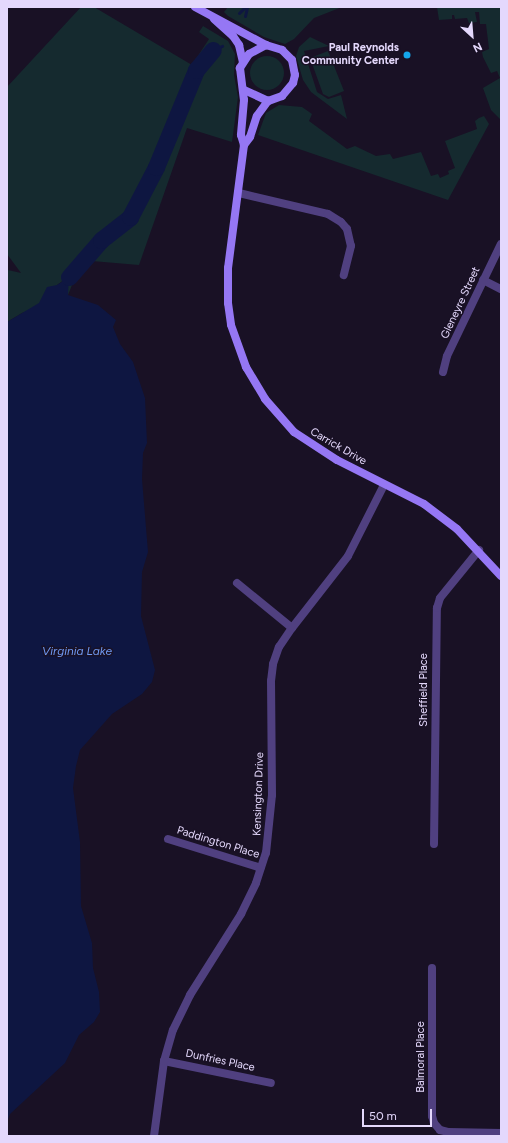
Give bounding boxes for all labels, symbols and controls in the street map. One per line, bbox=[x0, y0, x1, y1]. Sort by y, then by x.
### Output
north arrow bbox=[452, 16, 492, 56]
text: N bbox=[471, 40, 484, 55]
place label: Paul Reynolds Community Center bbox=[302, 42, 399, 68]
marker: Paul Reynolds Community Center bbox=[402, 50, 412, 60]
street label: Gleneyre Street bbox=[439, 265, 483, 341]
street label: Carrick Drive bbox=[307, 426, 369, 468]
water label: Virginia Lake bbox=[42, 645, 112, 659]
street label: Sheffield Place bbox=[417, 653, 431, 727]
street label: Kensington Drive bbox=[251, 752, 267, 836]
street label: Paddington Place bbox=[175, 824, 261, 862]
street label: Balmoral Place bbox=[414, 1021, 428, 1093]
street label: Dunfries Place bbox=[184, 1047, 256, 1075]
scale bar bbox=[364, 1101, 434, 1127]
text: 50 m bbox=[369, 1109, 397, 1123]

